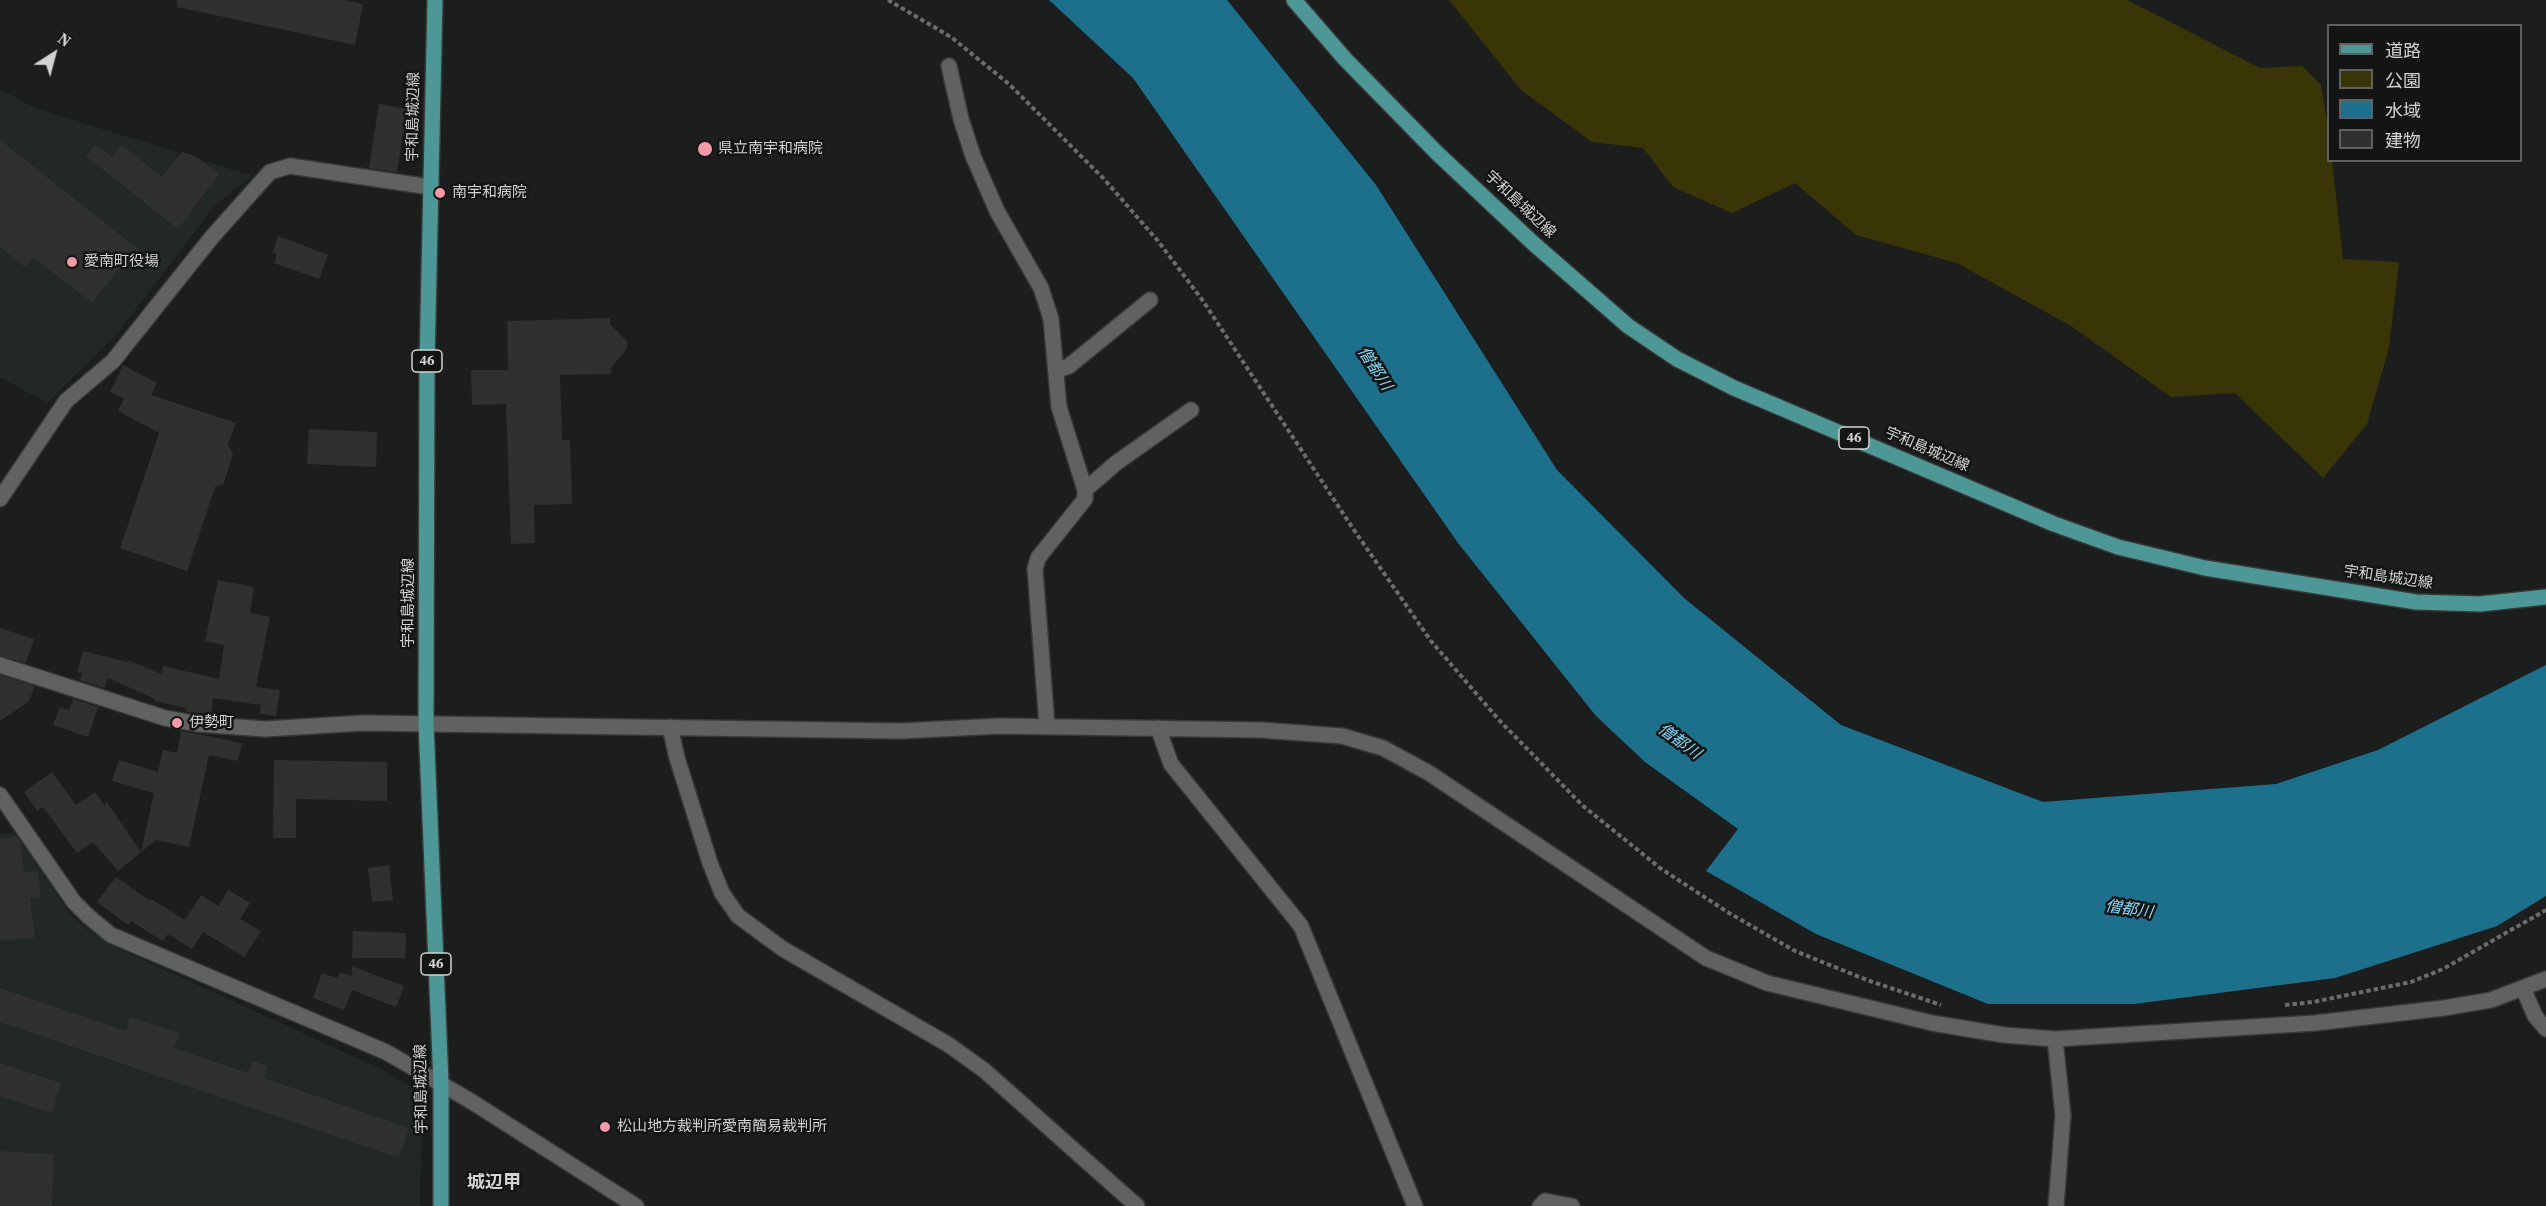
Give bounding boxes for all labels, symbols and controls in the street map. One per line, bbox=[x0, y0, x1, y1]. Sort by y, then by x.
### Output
north arrow bbox=[24, 24, 84, 84]
legend bbox=[2327, 24, 2522, 162]
text: N bbox=[53, 27, 76, 52]
text: 道路 bbox=[2385, 38, 2421, 63]
text: 公園 bbox=[2385, 68, 2421, 93]
street label: 宇和島城辺線 bbox=[404, 72, 424, 162]
text: 水域 bbox=[2385, 98, 2421, 123]
text: 建物 bbox=[2385, 128, 2421, 153]
marker: 県立南宇和病院 bbox=[696, 140, 714, 158]
place label: 県立南宇和病院 bbox=[718, 140, 823, 158]
street label: 宇和島城辺線 bbox=[1481, 168, 1559, 242]
place label: 南宇和病院 bbox=[452, 184, 527, 202]
marker: 南宇和病院 bbox=[433, 186, 447, 200]
place label: 愛南町役場 bbox=[84, 253, 159, 271]
marker: 愛南町役場 bbox=[65, 255, 79, 269]
water label: 僧都川 bbox=[1353, 344, 1395, 394]
road number: 46 bbox=[412, 350, 442, 372]
street label: 宇和島城辺線 bbox=[1882, 424, 1972, 476]
road number: 46 bbox=[1839, 427, 1869, 449]
street label: 宇和島城辺線 bbox=[400, 558, 418, 648]
street label: 宇和島城辺線 bbox=[2342, 563, 2434, 593]
place label: 伊勢町 bbox=[189, 714, 234, 732]
marker: 伊勢町 bbox=[170, 716, 184, 730]
water label: 僧都川 bbox=[1654, 720, 1704, 764]
water label: 僧都川 bbox=[2104, 897, 2154, 923]
road number: 46 bbox=[421, 953, 451, 975]
street label: 宇和島城辺線 bbox=[412, 1044, 432, 1134]
place label: 松山地方裁判所愛南簡易裁判所 bbox=[617, 1118, 827, 1136]
marker: 松山地方裁判所愛南簡易裁判所 bbox=[598, 1120, 612, 1134]
district label: 城辺甲 bbox=[467, 1172, 521, 1194]

